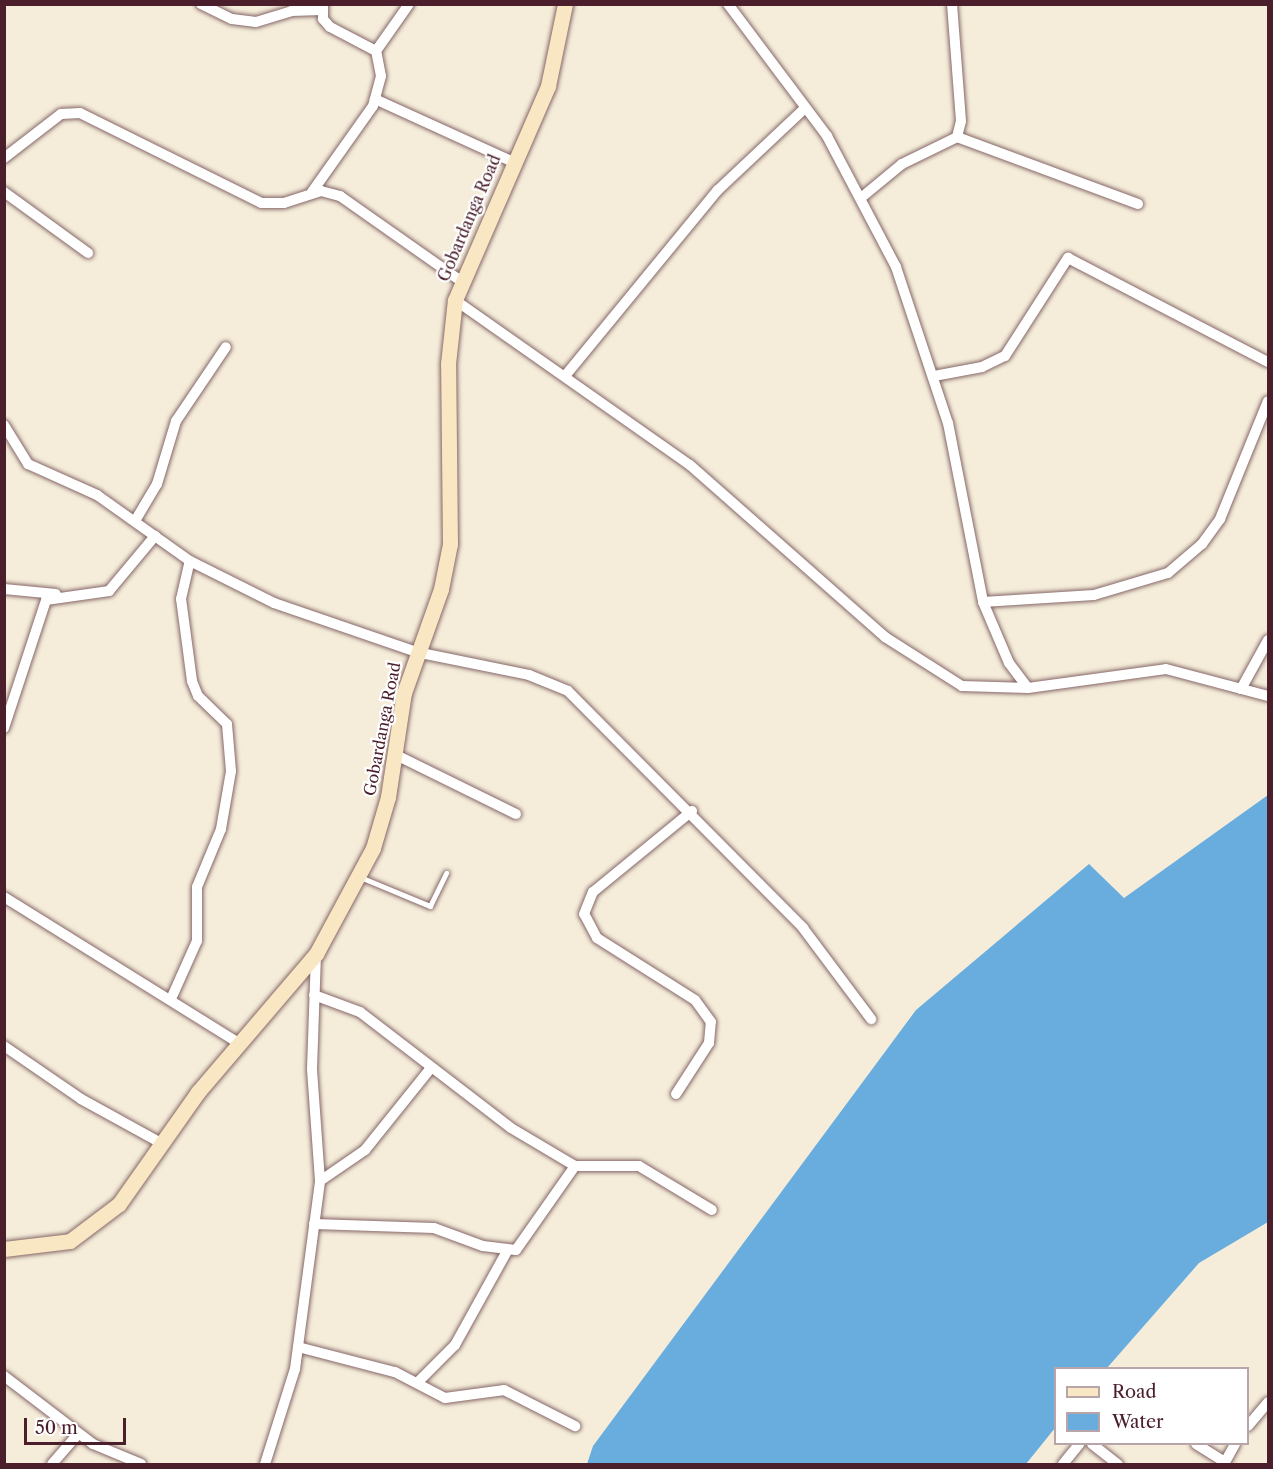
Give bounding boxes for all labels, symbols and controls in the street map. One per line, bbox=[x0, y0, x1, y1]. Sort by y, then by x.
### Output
street label: Gobardanga Road bbox=[434, 152, 504, 284]
street label: Gobardanga Road bbox=[360, 660, 404, 798]
legend bbox=[1054, 1367, 1249, 1445]
text: Road bbox=[1112, 1381, 1157, 1403]
scale bar bbox=[27, 1406, 129, 1444]
text: Water bbox=[1112, 1411, 1164, 1433]
text: 50 m bbox=[35, 1417, 78, 1439]

